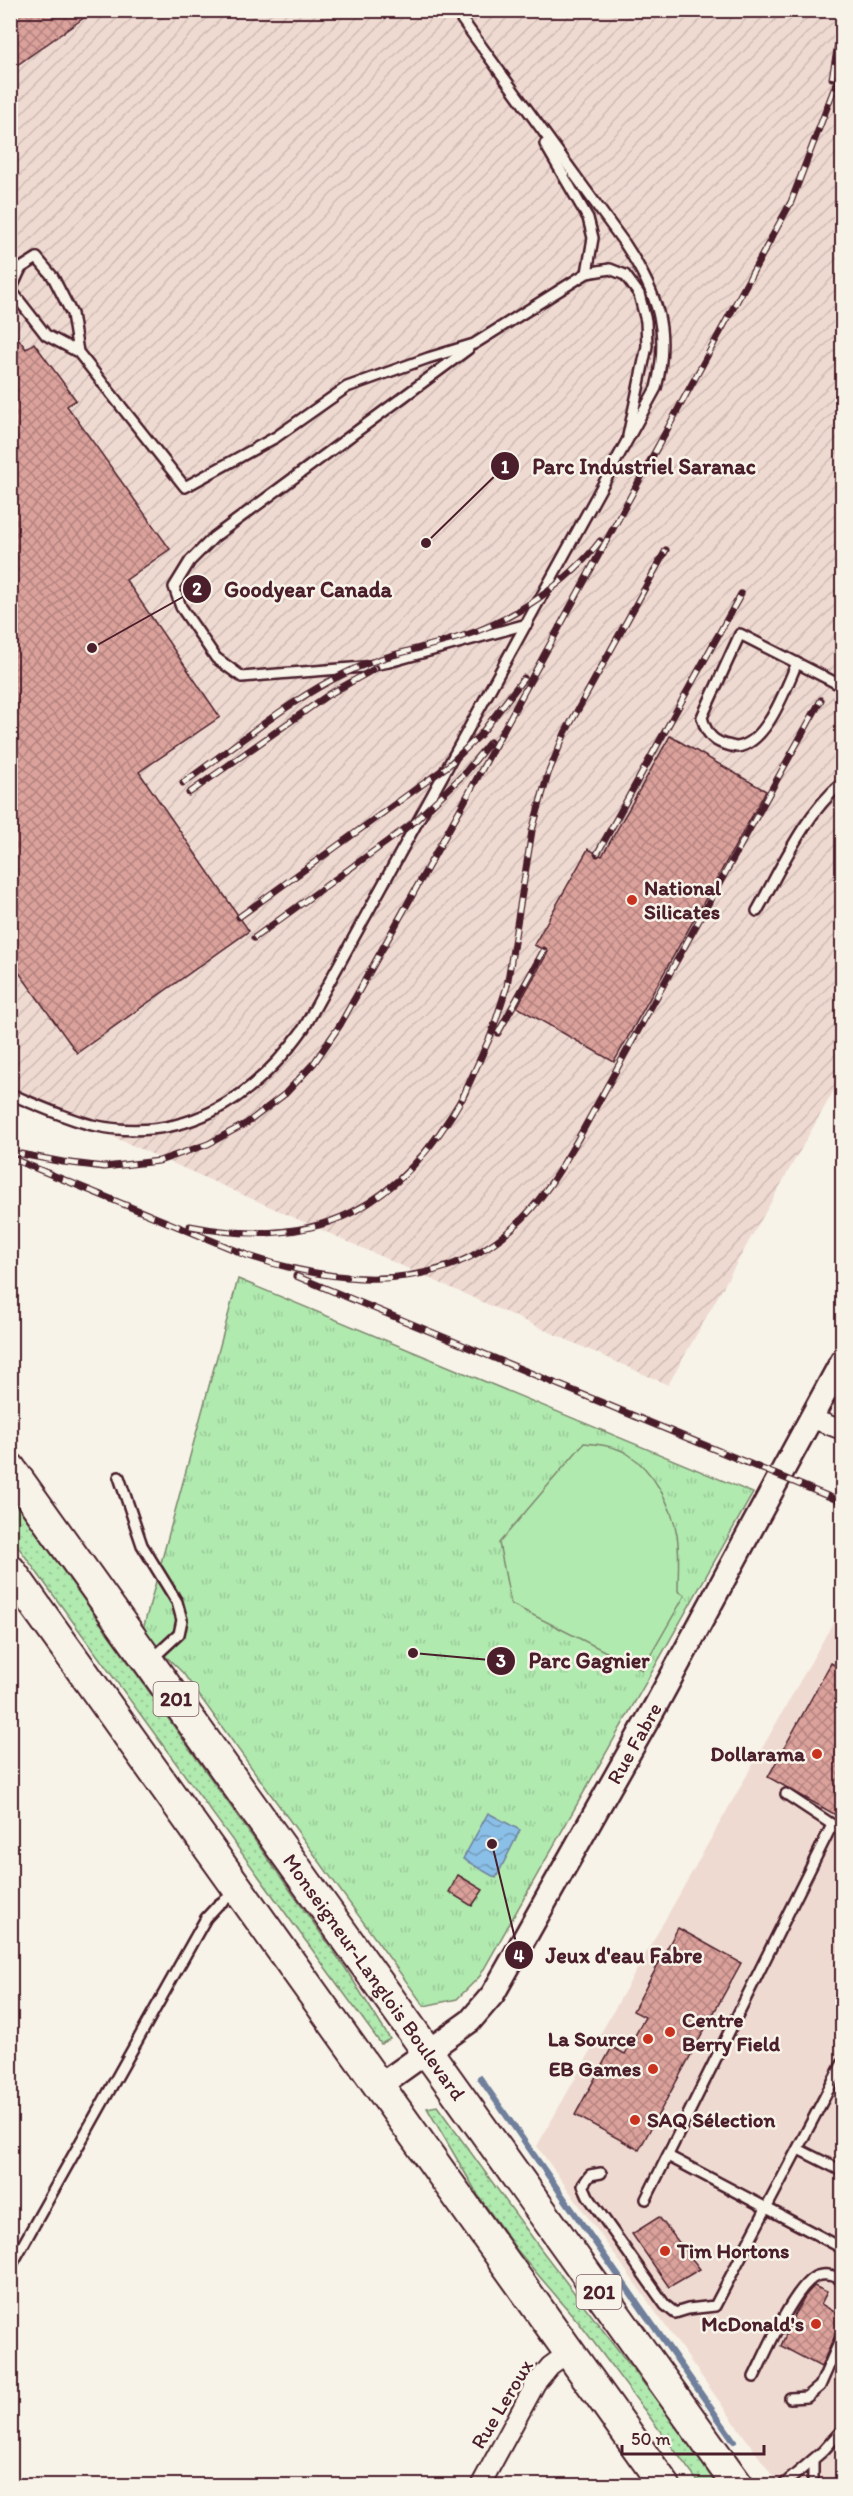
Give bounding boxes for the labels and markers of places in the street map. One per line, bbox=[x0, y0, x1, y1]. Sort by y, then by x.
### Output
callout: Parc Industriel Saranac bbox=[490, 446, 767, 486]
callout: Goodyear Canada bbox=[182, 569, 404, 609]
place label: National Silicates bbox=[644, 875, 722, 924]
marker: National Silicates bbox=[625, 893, 639, 907]
callout: Parc Gagnier bbox=[486, 1641, 662, 1681]
place label: Dollarama bbox=[710, 1741, 806, 1766]
marker: Dollarama bbox=[810, 1747, 824, 1761]
callout: Jeux d'eau Fabre bbox=[504, 1935, 714, 1975]
place label: Centre Berry Field bbox=[682, 2007, 781, 2057]
marker: Centre Berry Field bbox=[663, 2025, 677, 2039]
place label: La Source bbox=[548, 2026, 636, 2051]
marker: La Source bbox=[641, 2032, 655, 2046]
place label: EB Games bbox=[549, 2056, 641, 2081]
marker: EB Games bbox=[646, 2062, 660, 2076]
place label: SAQ Sélection bbox=[647, 2107, 775, 2132]
marker: SAQ Sélection bbox=[628, 2113, 642, 2127]
place label: Tim Hortons bbox=[676, 2238, 789, 2263]
marker: Tim Hortons bbox=[658, 2244, 672, 2258]
place label: McDonald's bbox=[701, 2311, 804, 2336]
marker: McDonald's bbox=[809, 2317, 823, 2331]

